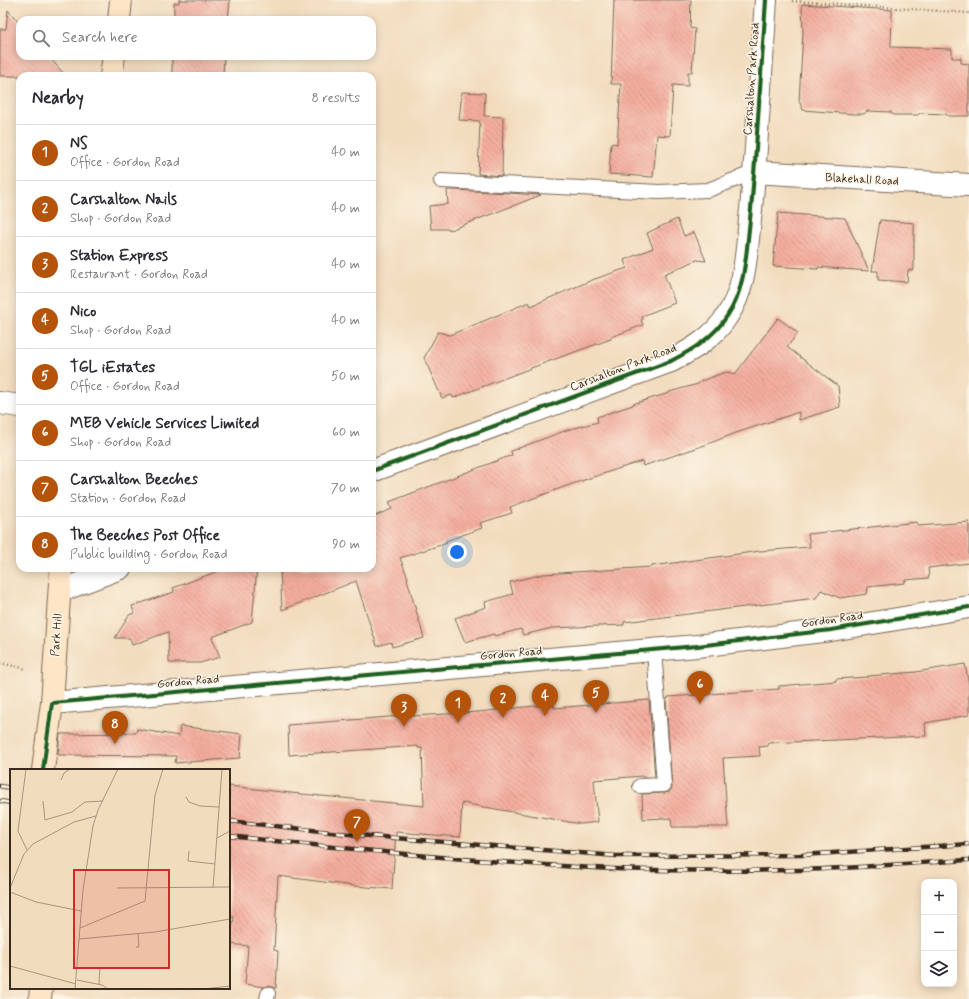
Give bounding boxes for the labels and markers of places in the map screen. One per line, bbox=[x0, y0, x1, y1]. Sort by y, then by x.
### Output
pin: 6 bbox=[687, 671, 713, 704]
pin: 5 bbox=[583, 680, 609, 713]
pin: 4 bbox=[532, 683, 558, 716]
pin: 2 bbox=[490, 685, 516, 718]
pin: 1 bbox=[445, 690, 471, 723]
pin: 3 bbox=[391, 694, 417, 727]
pin: 8 bbox=[102, 711, 128, 744]
pin: 7 bbox=[344, 809, 370, 842]

